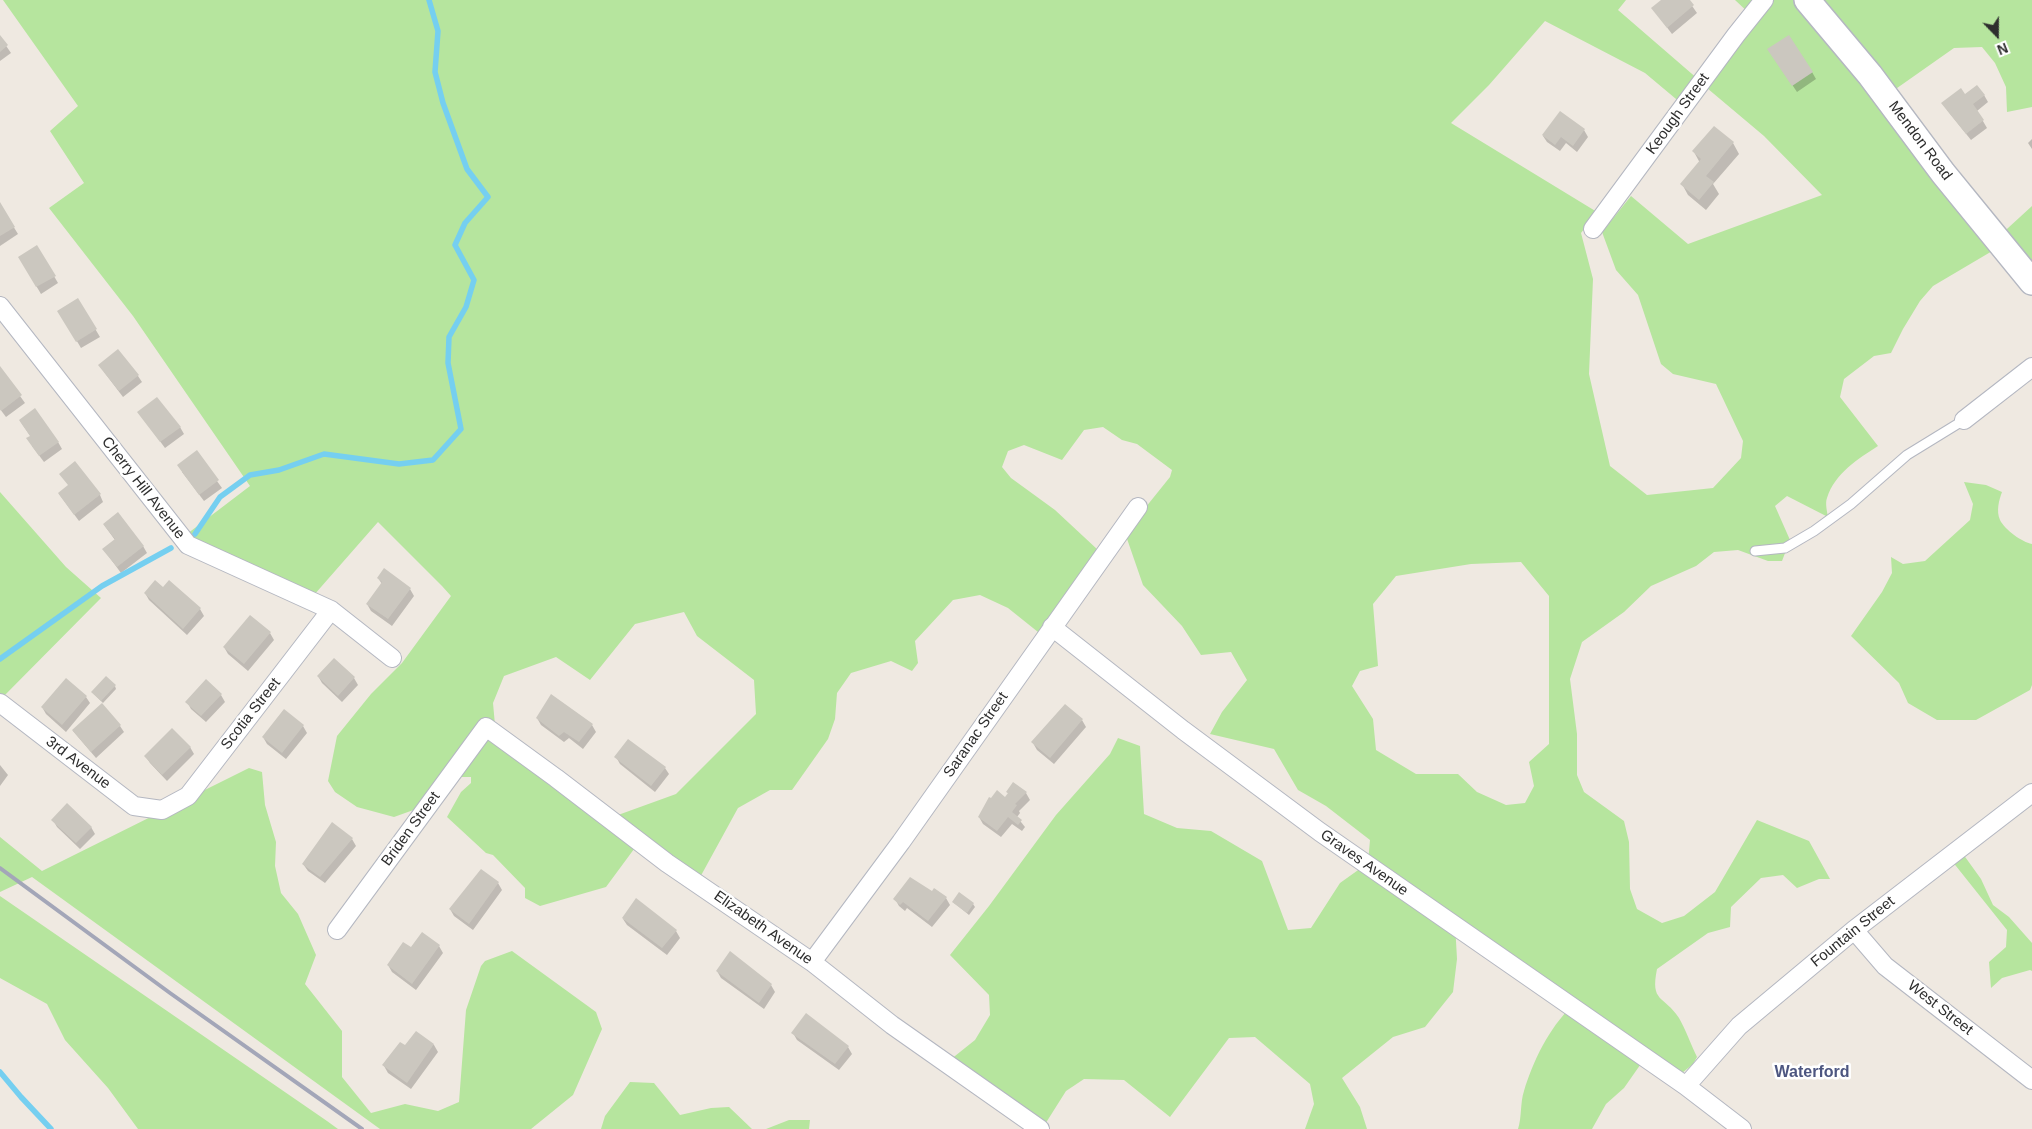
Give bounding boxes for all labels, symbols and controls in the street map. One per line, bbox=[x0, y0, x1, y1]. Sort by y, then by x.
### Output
north arrow bbox=[1972, 10, 2022, 60]
text: N bbox=[1995, 40, 2010, 58]
street label: Keough Street bbox=[1643, 70, 1713, 158]
street label: Mendon Road bbox=[1884, 98, 1956, 184]
street label: Cherry Hill Avenue bbox=[97, 433, 189, 543]
street label: Scotia Street bbox=[217, 675, 285, 753]
street label: Saranac Street bbox=[940, 689, 1012, 781]
street label: 3rd Avenue bbox=[42, 733, 114, 793]
street label: Briden Street bbox=[378, 788, 444, 870]
street label: Graves Avenue bbox=[1317, 826, 1411, 900]
street label: Elizabeth Avenue bbox=[710, 887, 816, 969]
street label: Fountain Street bbox=[1807, 893, 1899, 971]
street label: West Street bbox=[1904, 977, 1976, 1039]
district label: Waterford bbox=[1775, 1063, 1849, 1083]

